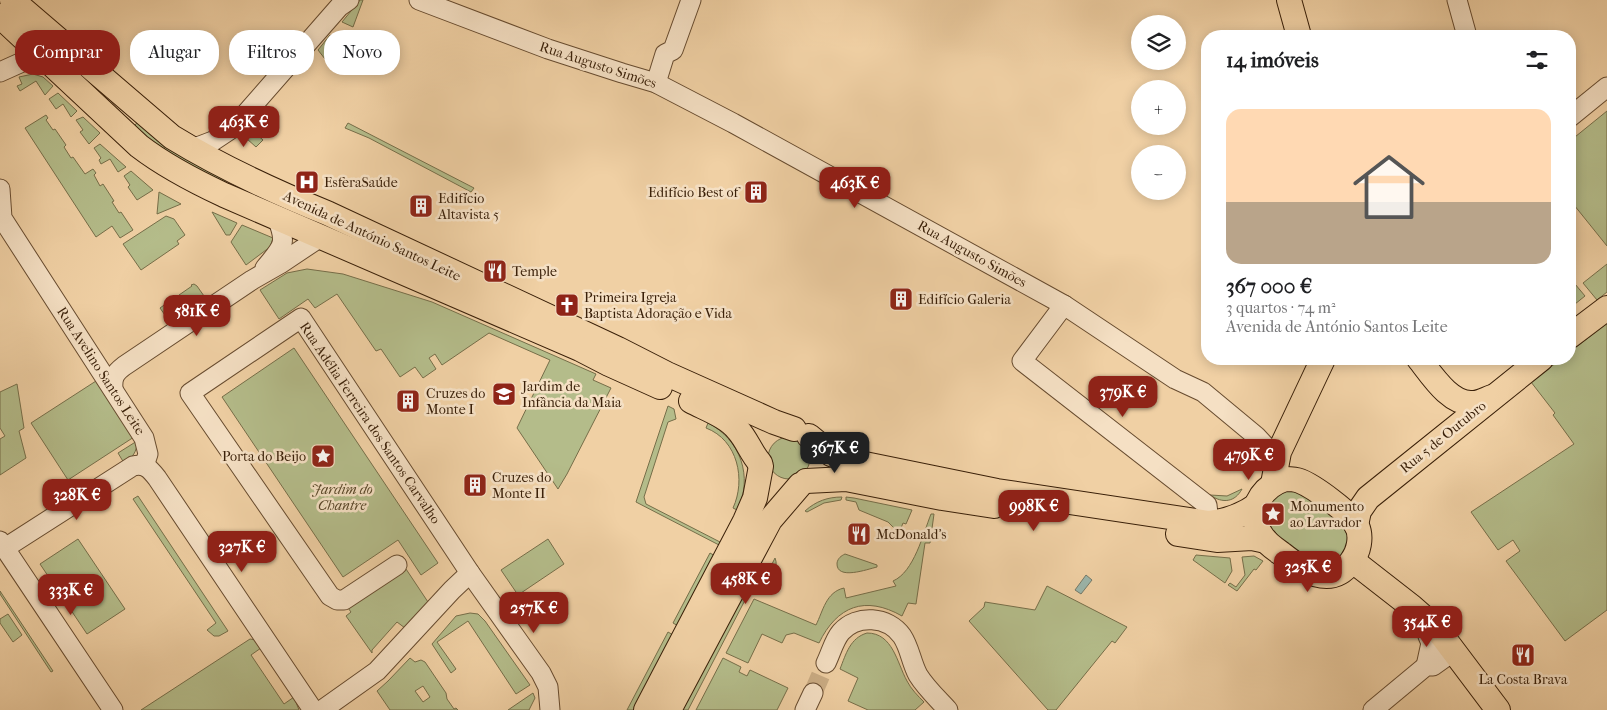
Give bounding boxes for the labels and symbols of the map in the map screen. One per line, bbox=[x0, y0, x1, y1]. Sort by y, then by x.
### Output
street label: Rua Augusto Simões bbox=[537, 38, 659, 92]
pin: 463K € bbox=[203, 106, 285, 148]
pin: 463K € bbox=[814, 166, 896, 209]
hospital icon: EsferaSaúde bbox=[294, 169, 320, 195]
place label: EsferaSaúde bbox=[324, 174, 398, 191]
building icon: Edifício Best of bbox=[743, 179, 769, 205]
place label: Edifício Best of bbox=[648, 184, 741, 201]
street label: Avenida de António Santos Leite bbox=[280, 187, 464, 285]
place label: Edifício Altavista 5 bbox=[437, 190, 499, 223]
building icon: Edifício Altavista 5 bbox=[408, 193, 434, 219]
street label: Rua Augusto Simões bbox=[914, 217, 1030, 291]
restaurant icon: Temple bbox=[482, 258, 508, 284]
place label: Temple bbox=[512, 263, 557, 280]
building icon: Edifício Galeria bbox=[888, 286, 914, 312]
place label: Primeira Igreja Baptista Adoração e Vida bbox=[584, 289, 732, 322]
place label: Edifício Galeria bbox=[918, 291, 1011, 308]
church icon: Primeira Igreja Baptista Adoração e Vida bbox=[554, 292, 580, 318]
pin: 581K € bbox=[156, 294, 238, 337]
street label: Rua Avelino Santos Leite bbox=[53, 304, 149, 438]
street label: Rua Adélia Ferreira dos Santos Carvalho bbox=[296, 319, 444, 527]
pin: 379K € bbox=[1082, 376, 1164, 418]
place label: Jardim de Infância da Maia bbox=[521, 378, 622, 411]
school or university icon: Jardim de Infância da Maia bbox=[491, 381, 517, 407]
place label: Cruzes do Monte I bbox=[426, 385, 485, 418]
building icon: Cruzes do Monte I bbox=[395, 388, 421, 414]
street label: Rua 5 de Outubro bbox=[1396, 397, 1490, 477]
pin: 367K € bbox=[794, 432, 876, 474]
pin: 479K € bbox=[1208, 438, 1290, 481]
place icon: Porta do Beijo bbox=[310, 443, 336, 469]
place label: Porta do Beijo bbox=[222, 448, 306, 465]
place label: Cruzes do Monte II bbox=[492, 469, 551, 502]
building icon: Cruzes do Monte II bbox=[462, 472, 488, 498]
pin: 328K € bbox=[36, 478, 118, 521]
park label: Jardim do Chantre bbox=[311, 481, 373, 514]
pin: 998K € bbox=[993, 490, 1075, 532]
place label: Monumento ao Lavrador bbox=[1290, 498, 1364, 531]
place icon: Monumento ao Lavrador bbox=[1260, 501, 1286, 527]
restaurant icon: McDonald's bbox=[846, 521, 872, 547]
place label: McDonald's bbox=[876, 526, 947, 543]
pin: 327K € bbox=[201, 530, 283, 573]
pin: 325K € bbox=[1267, 550, 1349, 593]
pin: 458K € bbox=[705, 562, 787, 605]
pin: 333K € bbox=[30, 574, 112, 616]
pin: 257K € bbox=[493, 592, 575, 634]
pin: 354K € bbox=[1386, 606, 1468, 648]
restaurant icon: La Costa Brava bbox=[1510, 642, 1536, 668]
place label: La Costa Brava bbox=[1479, 671, 1568, 688]

